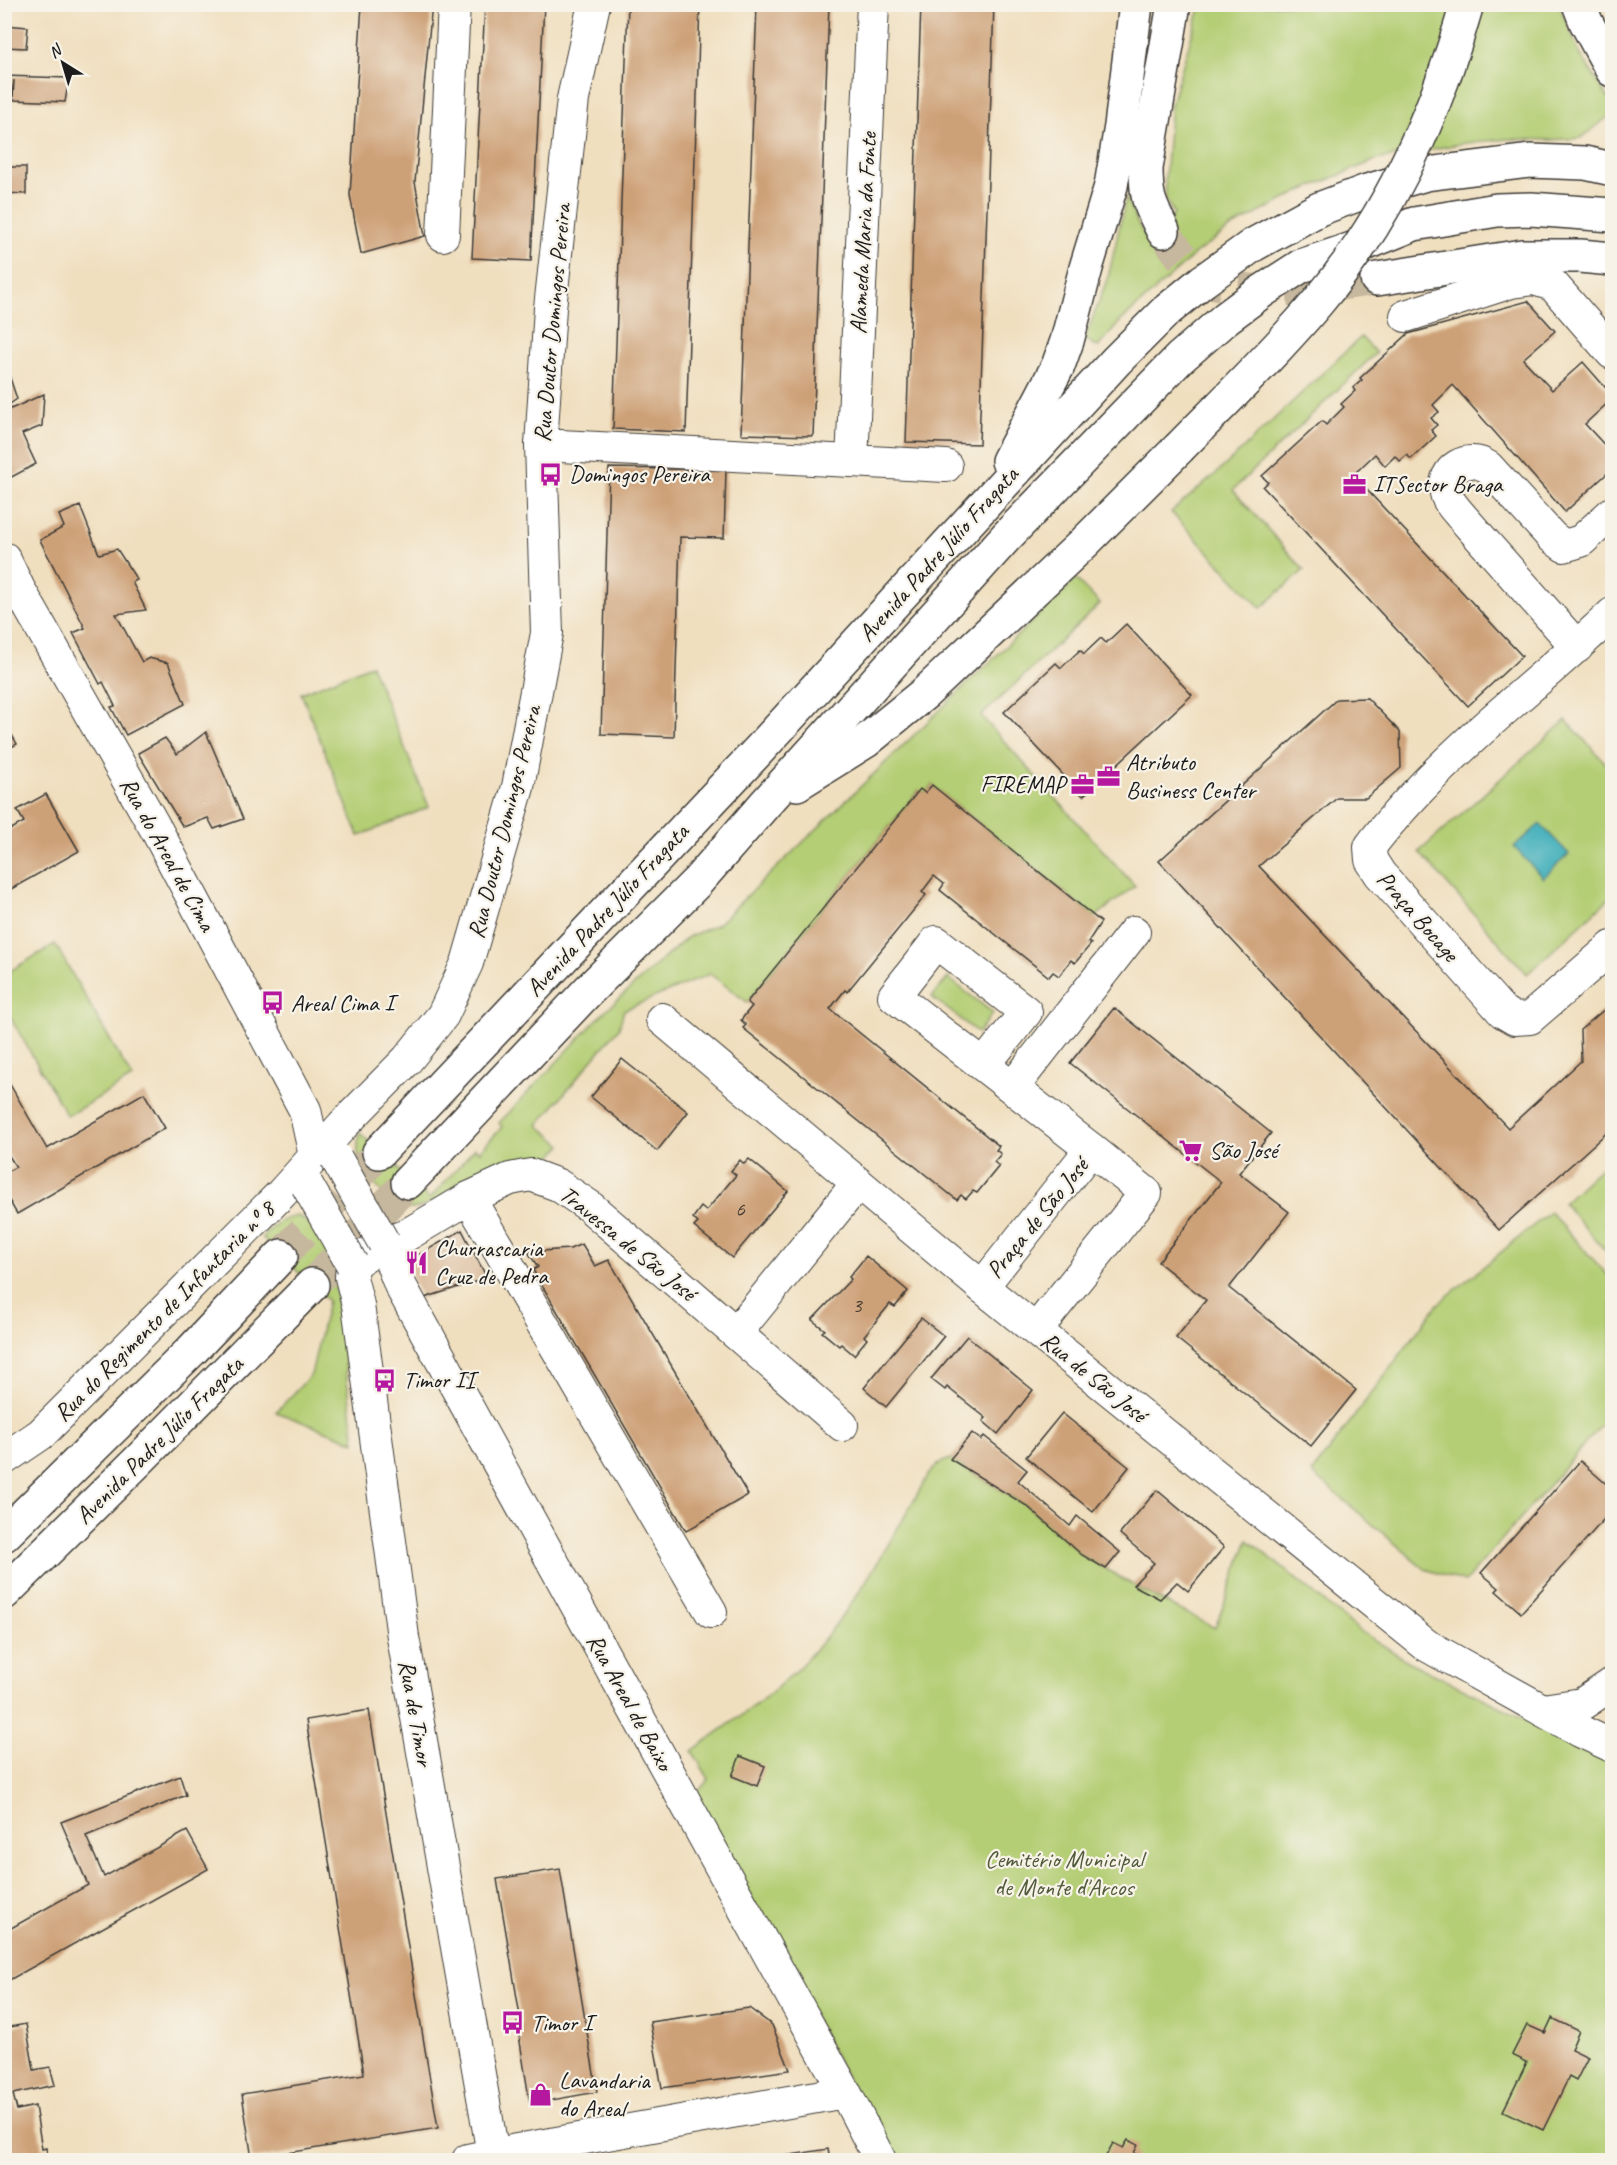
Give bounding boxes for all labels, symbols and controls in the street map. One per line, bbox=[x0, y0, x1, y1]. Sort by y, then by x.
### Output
north arrow bbox=[33, 33, 93, 93]
text: N bbox=[45, 39, 67, 63]
street label: Alameda Maria da Fonte bbox=[843, 129, 883, 335]
street label: Rua Doutor Domingos Pereira bbox=[527, 201, 578, 443]
place label: Domingos Pereira bbox=[569, 459, 711, 489]
street label: Avenida Padre Júlio Fragata bbox=[851, 459, 1025, 648]
bus stop icon: Domingos Pereira bbox=[538, 461, 564, 487]
place label: ITSector Braga bbox=[1373, 469, 1504, 499]
office icon: ITSector Braga bbox=[1342, 471, 1368, 497]
street label: Rua Doutor Domingos Pereira bbox=[461, 700, 548, 942]
place label: Atributo Business Center bbox=[1126, 747, 1257, 805]
office icon: Atributo Business Center bbox=[1095, 763, 1121, 789]
place label: FIREMAP bbox=[981, 769, 1069, 799]
office icon: FIREMAP bbox=[1070, 771, 1096, 797]
street label: Rua do Areal de Cima bbox=[113, 772, 223, 937]
street label: Avenida Padre Júlio Fragata bbox=[519, 816, 696, 1003]
street label: Praça Bocage bbox=[1370, 864, 1467, 969]
place label: Areal Cima I bbox=[291, 988, 399, 1018]
bus stop icon: Areal Cima I bbox=[260, 990, 286, 1016]
place label: São José bbox=[1209, 1135, 1281, 1165]
supermarket icon: São José bbox=[1178, 1137, 1204, 1163]
street label: Praça de São José bbox=[979, 1148, 1097, 1284]
street label: Travessa de São José bbox=[554, 1179, 706, 1310]
street label: Rua do Regimento de Infantaria nº 8 bbox=[47, 1193, 282, 1428]
house number: 6 bbox=[735, 1196, 745, 1222]
place label: Churrascaria Cruz de Pedra bbox=[435, 1233, 549, 1291]
restaurant icon: Churrascaria Cruz de Pedra bbox=[404, 1249, 430, 1275]
house number: 3 bbox=[852, 1292, 863, 1318]
street label: Rua de São José bbox=[1035, 1325, 1156, 1431]
street label: Avenida Padre Júlio Fragata bbox=[69, 1349, 250, 1530]
place label: Timor II bbox=[403, 1365, 480, 1395]
bus stop icon: Timor II bbox=[372, 1367, 398, 1393]
street label: Rua Areal de Baixo bbox=[580, 1628, 681, 1778]
street label: Rua de Timor bbox=[392, 1658, 440, 1771]
park label: Cemitério Municipal de Monte d'Arcos bbox=[985, 1844, 1147, 1902]
place label: Timor I bbox=[531, 2008, 598, 2038]
bus stop icon: Timor I bbox=[500, 2010, 526, 2036]
place label: Lavandaria do Areal bbox=[559, 2065, 651, 2123]
shop icon: Lavandaria do Areal bbox=[528, 2081, 554, 2107]

